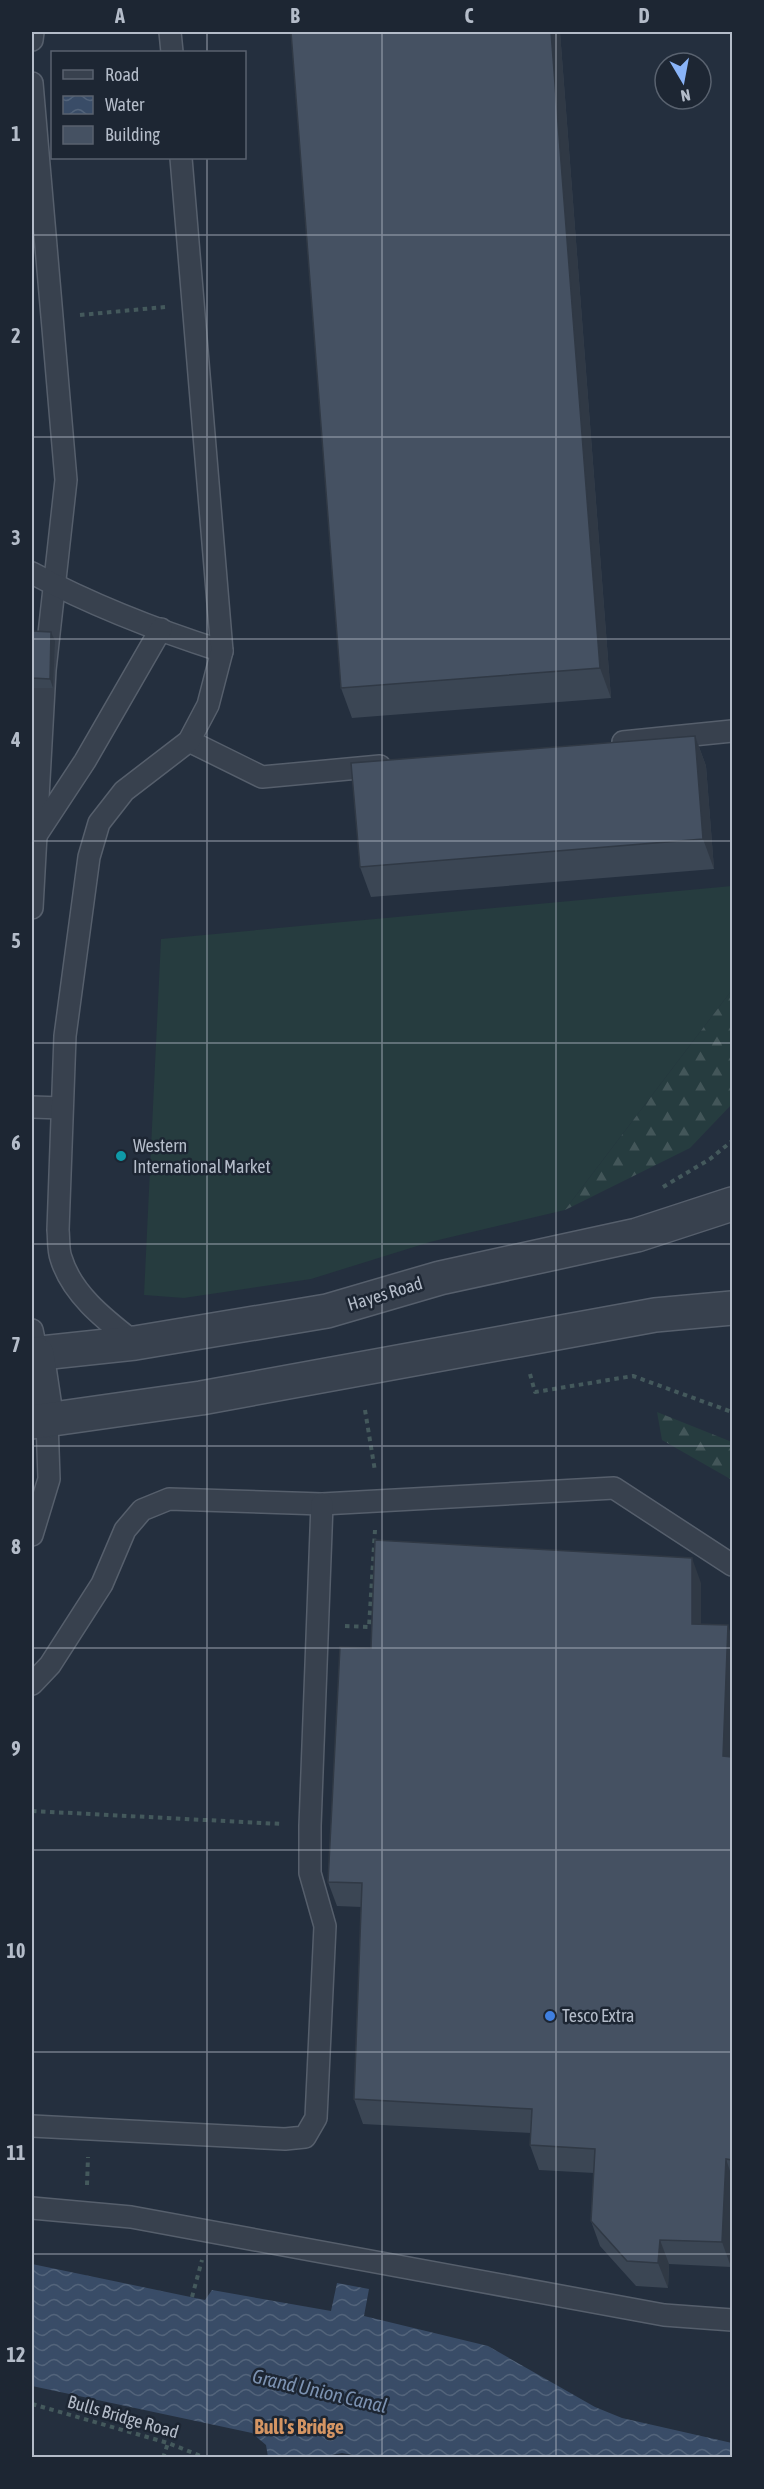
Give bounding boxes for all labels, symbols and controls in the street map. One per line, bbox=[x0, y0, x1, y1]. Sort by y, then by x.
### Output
text: A bbox=[114, 4, 125, 27]
text: B bbox=[290, 4, 300, 27]
text: C bbox=[465, 4, 474, 27]
text: D bbox=[638, 4, 650, 27]
legend bbox=[51, 51, 246, 159]
north arrow bbox=[653, 51, 713, 111]
text: Road bbox=[105, 64, 139, 85]
text: N bbox=[679, 86, 692, 105]
text: Water bbox=[105, 94, 145, 115]
text: 1 bbox=[11, 122, 21, 145]
text: Building bbox=[105, 124, 160, 145]
text: 2 bbox=[11, 324, 21, 347]
text: 3 bbox=[11, 526, 21, 549]
text: 4 bbox=[10, 728, 21, 751]
text: 5 bbox=[11, 929, 21, 952]
text: 6 bbox=[11, 1131, 21, 1154]
place label: Western International Market bbox=[133, 1135, 271, 1177]
marker: Western International Market bbox=[114, 1149, 128, 1163]
street label: Hayes Road bbox=[345, 1272, 425, 1315]
text: 7 bbox=[11, 1333, 21, 1356]
text: 8 bbox=[11, 1535, 21, 1558]
text: 9 bbox=[11, 1737, 21, 1760]
text: 10 bbox=[7, 1939, 25, 1962]
place label: Tesco Extra bbox=[562, 2005, 634, 2026]
marker: Tesco Extra bbox=[543, 2009, 557, 2023]
text: 11 bbox=[7, 2141, 25, 2164]
text: 12 bbox=[7, 2343, 25, 2366]
water label: Grand Union Canal bbox=[250, 2364, 390, 2417]
street label: Bulls Bridge Road bbox=[65, 2391, 181, 2442]
district label: Bull's Bridge bbox=[254, 2415, 344, 2438]

